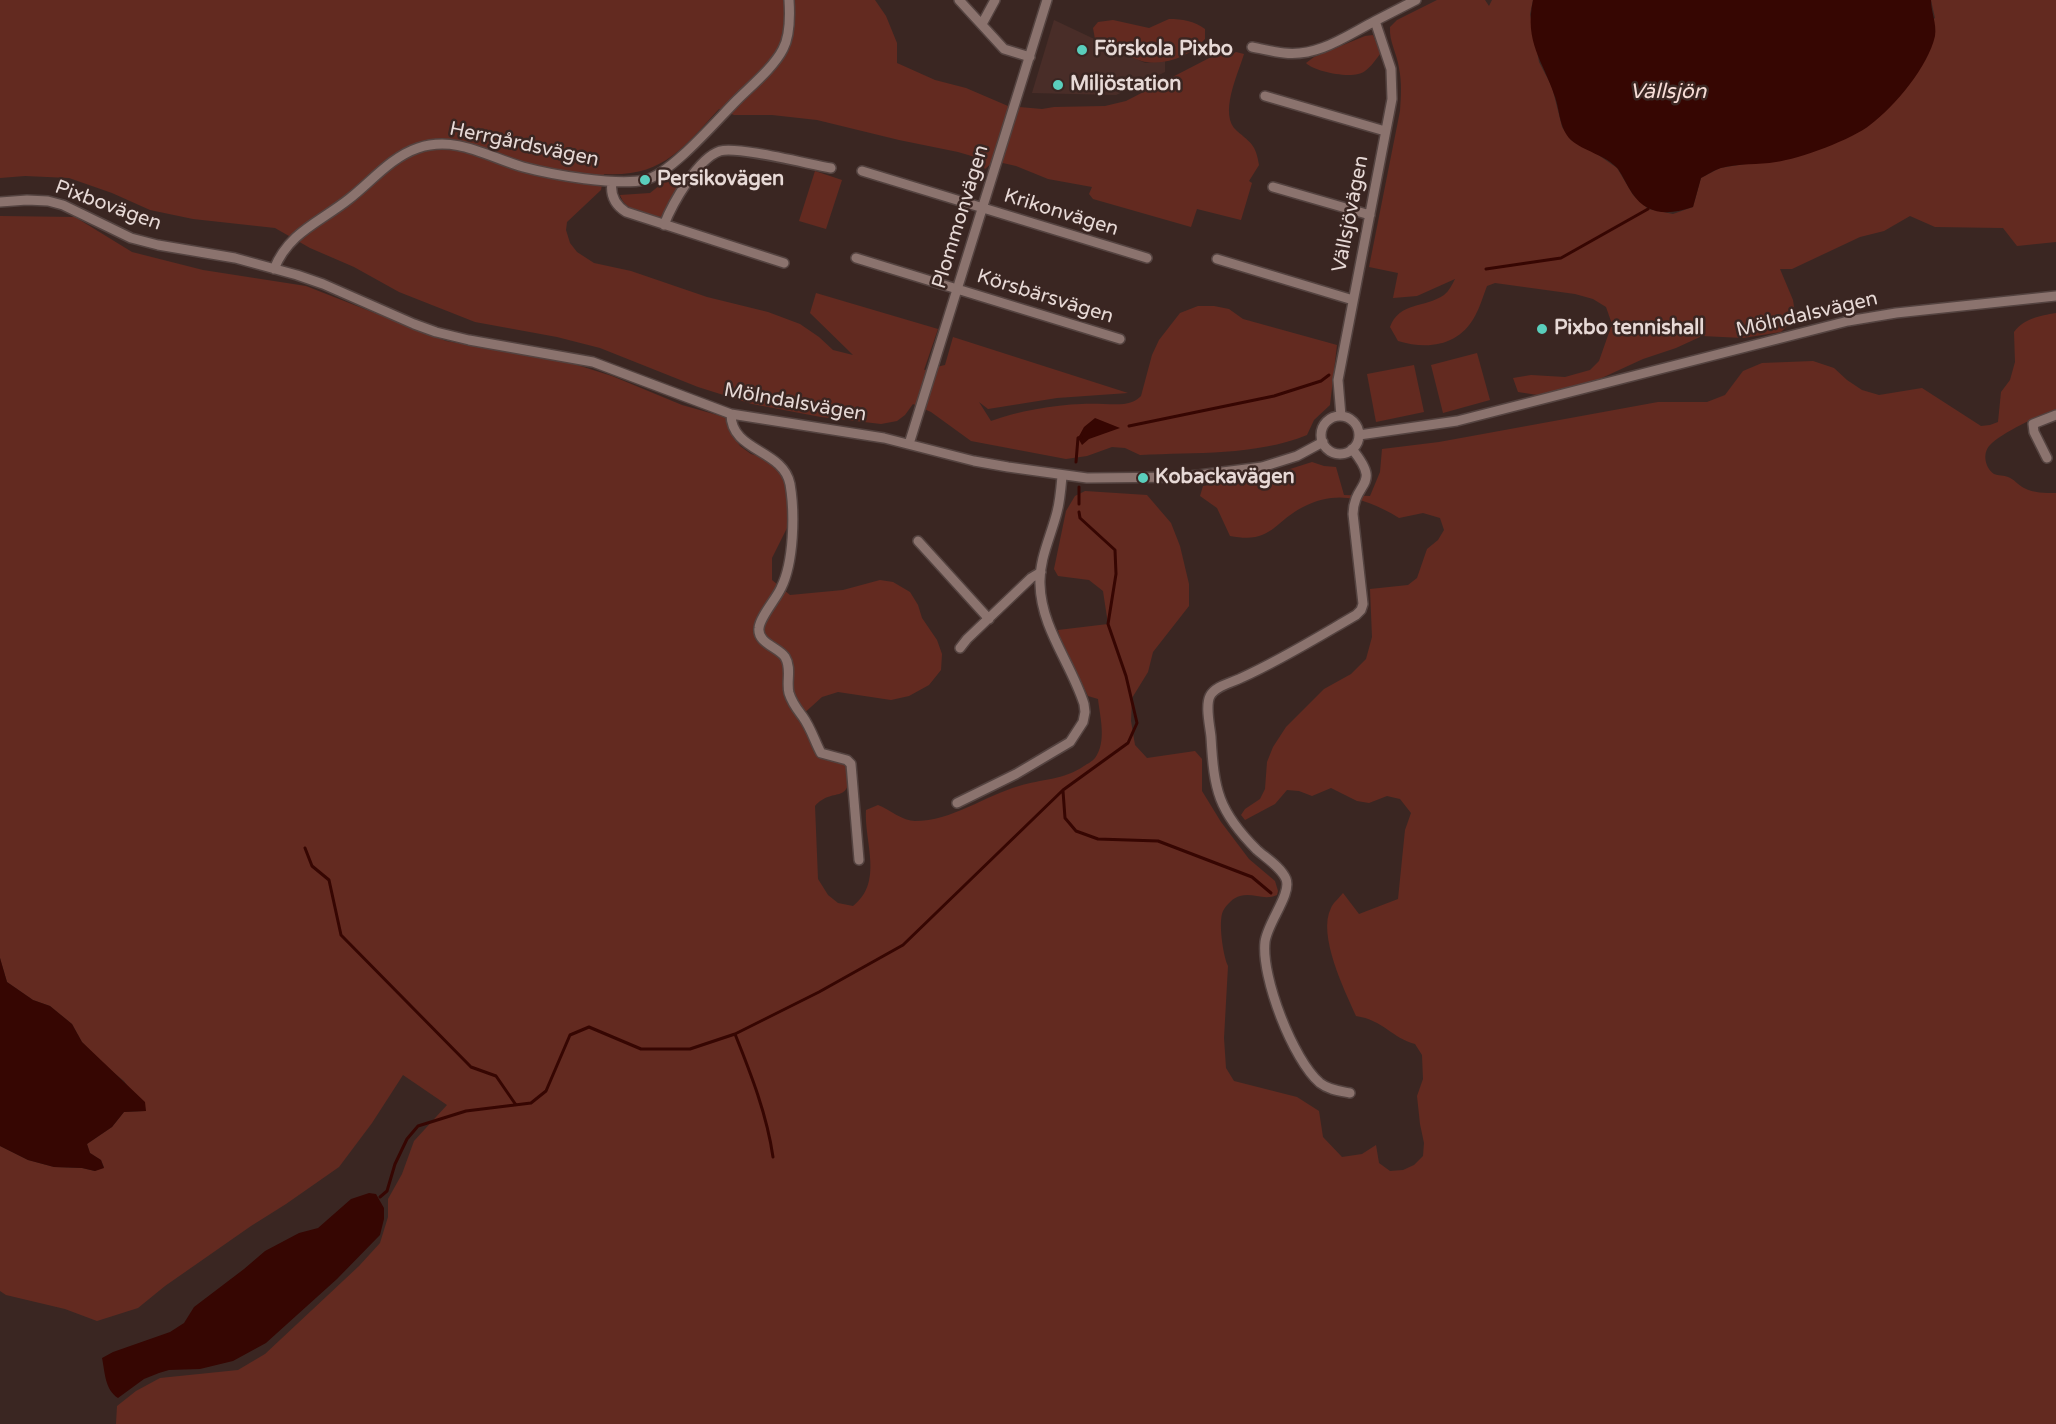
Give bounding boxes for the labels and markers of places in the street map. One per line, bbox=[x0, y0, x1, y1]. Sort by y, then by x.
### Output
place label: Förskola Pixbo bbox=[1094, 38, 1233, 62]
marker: Förskola Pixbo bbox=[1075, 43, 1089, 57]
place label: Miljöstation bbox=[1070, 73, 1181, 97]
marker: Miljöstation bbox=[1051, 78, 1065, 92]
place label: Persikovägen bbox=[657, 168, 784, 192]
marker: Persikovägen bbox=[638, 173, 652, 187]
place label: Pixbo tennishall bbox=[1554, 317, 1704, 341]
marker: Pixbo tennishall bbox=[1535, 322, 1549, 336]
place label: Kobackavägen bbox=[1155, 466, 1295, 490]
marker: Kobackavägen bbox=[1136, 471, 1150, 485]

